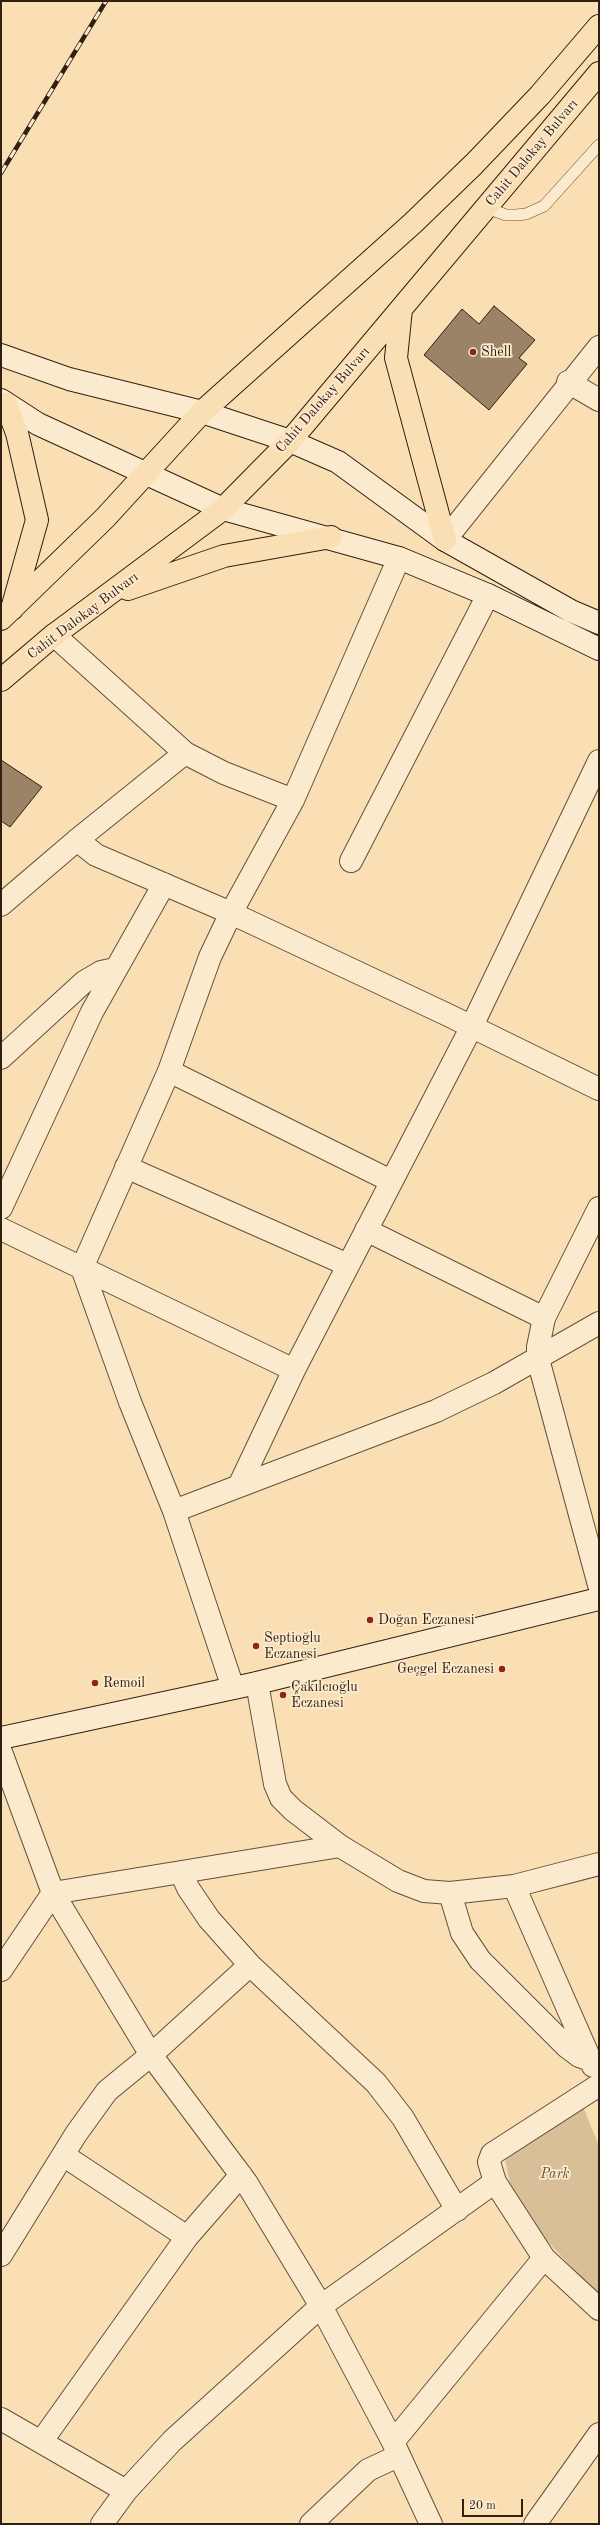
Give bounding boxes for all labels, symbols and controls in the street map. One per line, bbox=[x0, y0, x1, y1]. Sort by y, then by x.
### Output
street label: Cahit Dalokay Bulvarı bbox=[482, 96, 582, 210]
street label: Cahit Dalokay Bulvarı bbox=[272, 344, 374, 456]
place label: Shell bbox=[481, 344, 511, 360]
marker: Shell bbox=[468, 347, 478, 357]
street label: Cahit Dalokay Bulvarı bbox=[24, 569, 142, 663]
place label: Doğan Eczanesi bbox=[378, 1612, 475, 1628]
marker: Doğan Eczanesi bbox=[365, 1615, 375, 1625]
place label: Septioğlu Eczanesi bbox=[264, 1630, 321, 1662]
marker: Septioğlu Eczanesi bbox=[251, 1641, 261, 1651]
place label: Geçgel Eczanesi bbox=[397, 1661, 494, 1677]
marker: Geçgel Eczanesi bbox=[497, 1664, 507, 1674]
place label: Remoil bbox=[103, 1675, 145, 1691]
marker: Remoil bbox=[90, 1678, 100, 1688]
place label: Çakılcıoğlu Eczanesi bbox=[291, 1679, 358, 1712]
marker: Çakılcıoğlu Eczanesi bbox=[278, 1690, 288, 1700]
park label: Park bbox=[541, 2166, 569, 2182]
scale bar bbox=[464, 2491, 525, 2517]
text: 20 m bbox=[469, 2500, 496, 2512]

